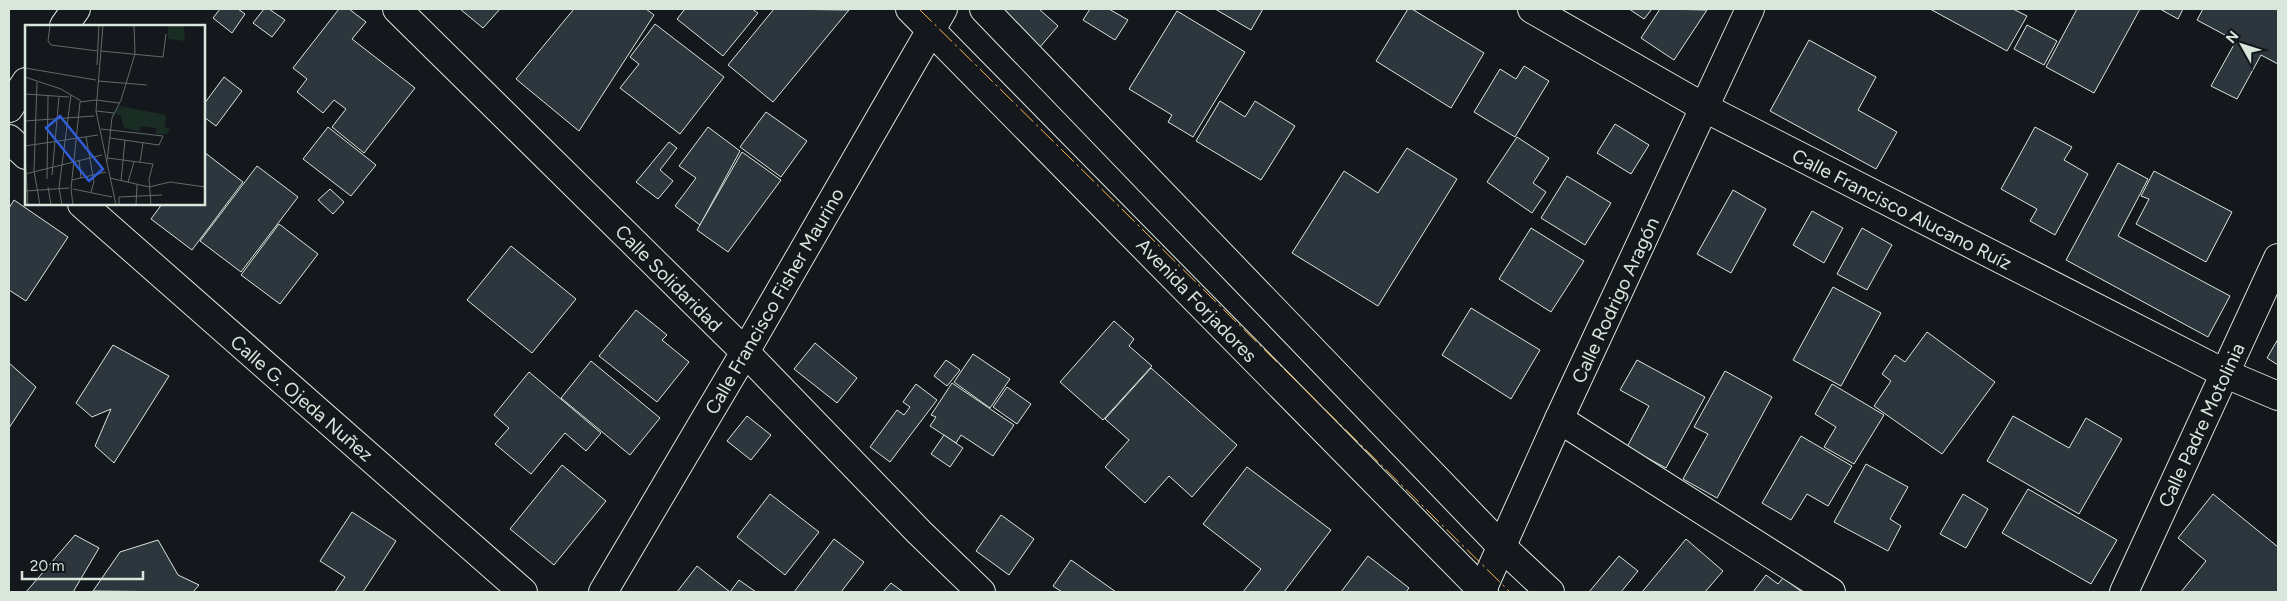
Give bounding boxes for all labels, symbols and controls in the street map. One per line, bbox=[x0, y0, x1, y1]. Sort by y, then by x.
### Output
north arrow bbox=[2217, 20, 2267, 70]
inset map bbox=[25, 25, 205, 205]
text: N bbox=[2222, 28, 2242, 47]
street label: Calle Francisco Alucano Ruíz bbox=[1788, 144, 2015, 275]
street label: Calle Francisco Fisher Maurino bbox=[700, 184, 849, 419]
street label: Calle Rodrigo Aragón bbox=[1567, 214, 1664, 387]
street label: Calle Solidaridad bbox=[610, 220, 727, 337]
street label: Avenida Forjadores bbox=[1132, 234, 1262, 367]
street label: Calle G. Ojeda Nuñez bbox=[226, 330, 378, 467]
street label: Calle Padre Motolinia bbox=[2153, 339, 2250, 511]
scale bar bbox=[22, 548, 144, 580]
text: 20 m bbox=[30, 557, 64, 575]

